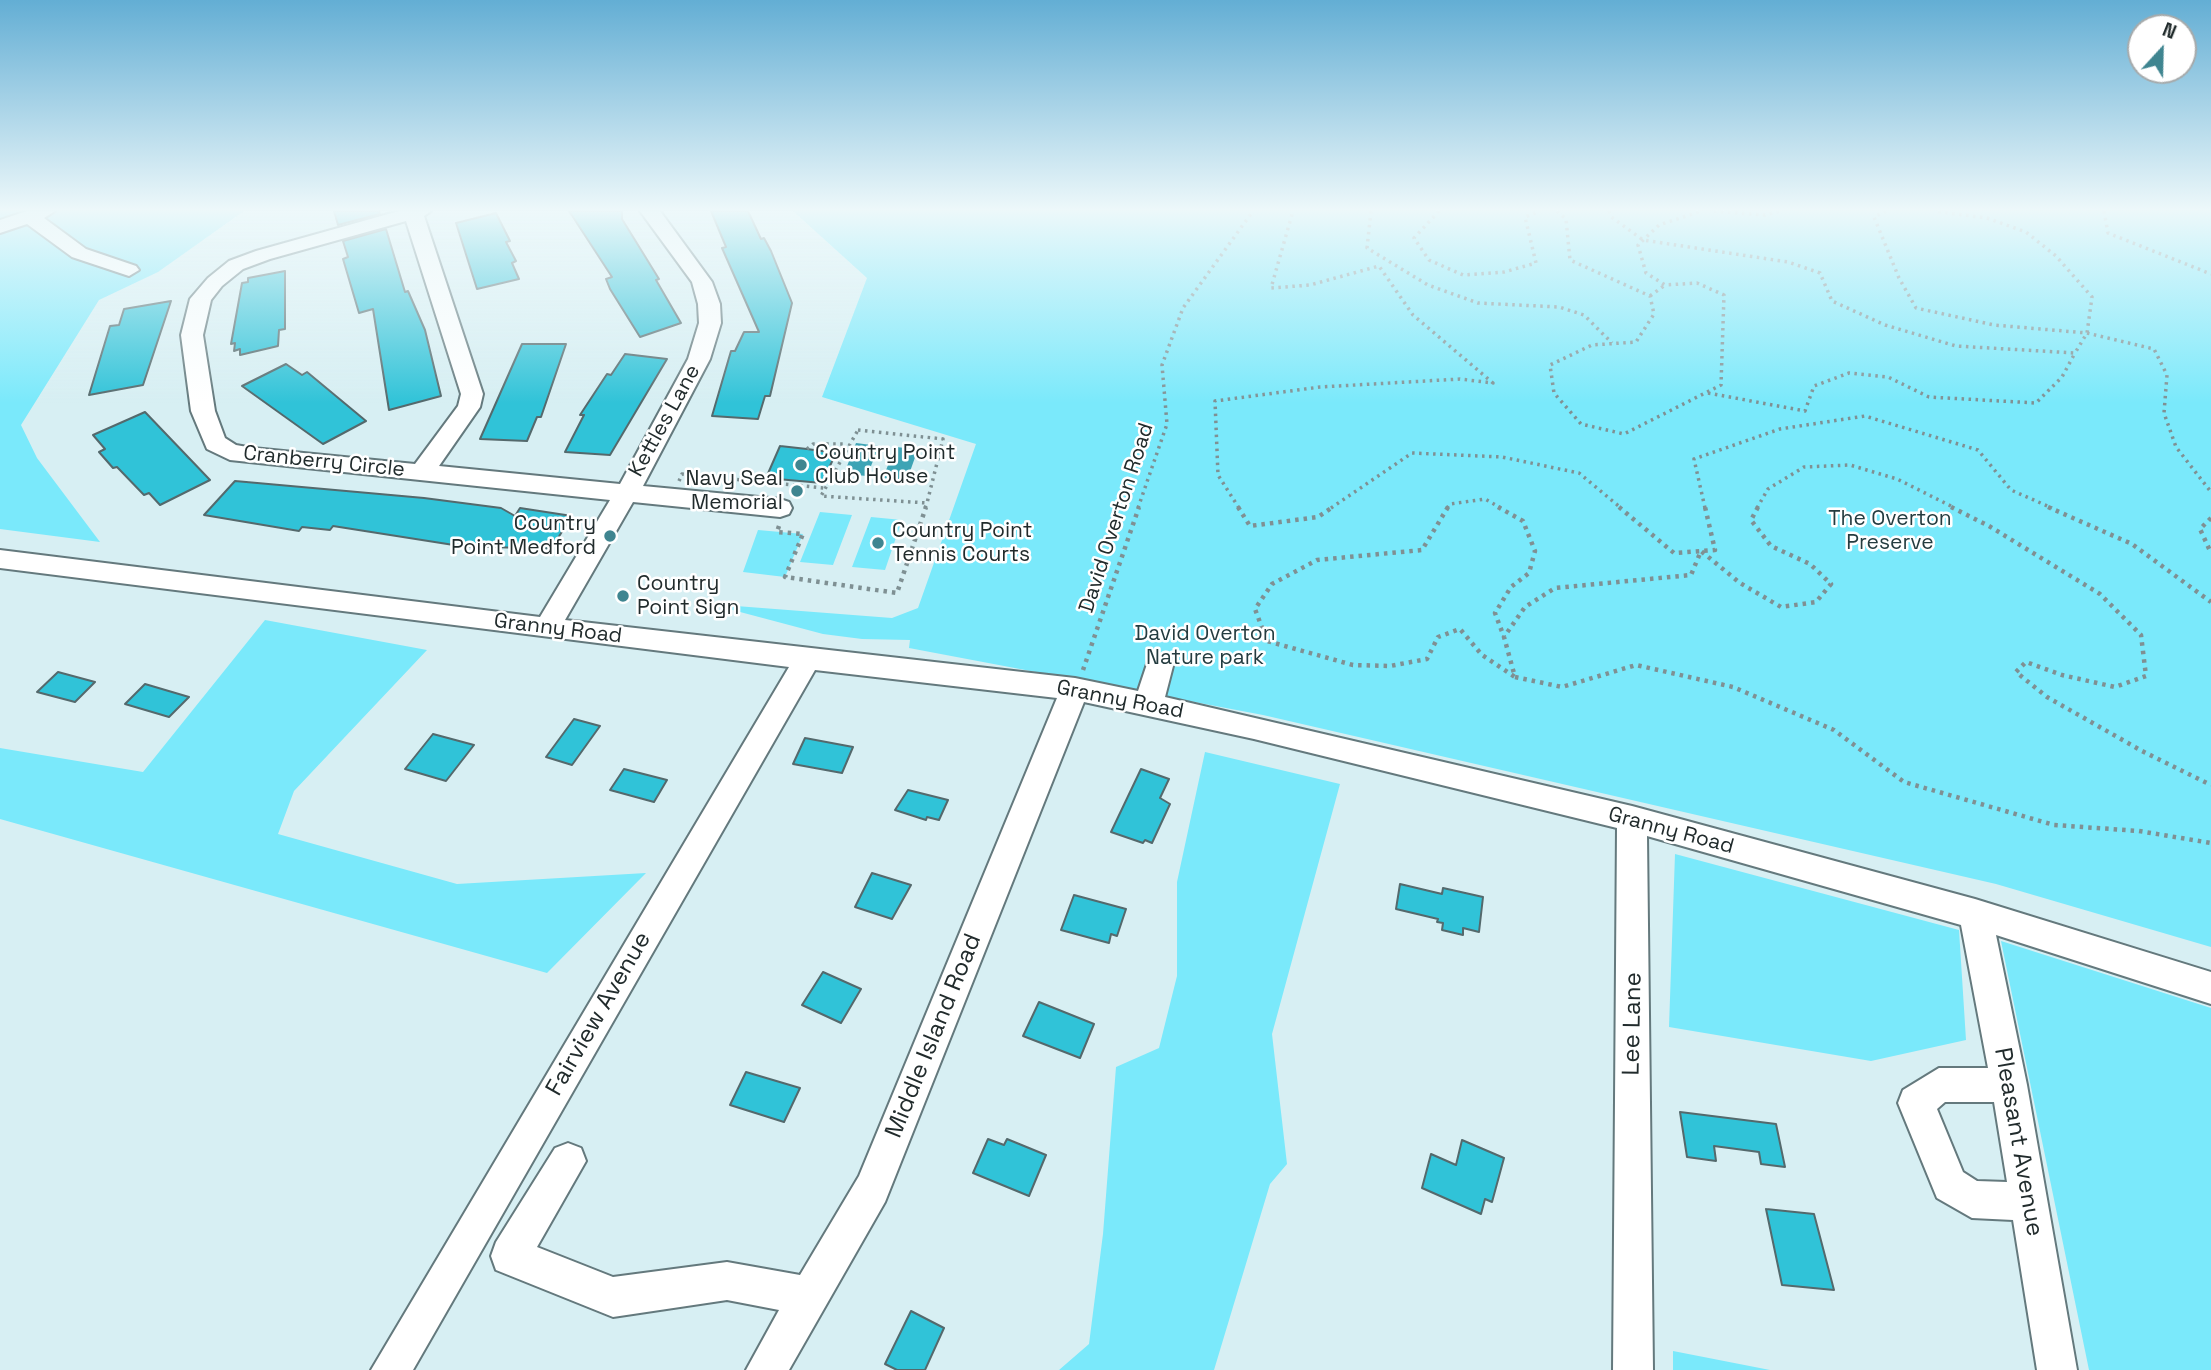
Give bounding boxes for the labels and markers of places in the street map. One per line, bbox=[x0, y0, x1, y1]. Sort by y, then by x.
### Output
place label: Country Point Club House bbox=[815, 440, 955, 490]
marker: Country Point Club House bbox=[793, 457, 809, 473]
place label: Navy Seal Memorial bbox=[685, 466, 783, 516]
marker: Navy Seal Memorial bbox=[789, 483, 805, 499]
place label: Country Point Medford bbox=[451, 511, 596, 561]
place label: Country Point Tennis Courts bbox=[892, 518, 1032, 568]
marker: Country Point Medford bbox=[602, 528, 618, 544]
marker: Country Point Tennis Courts bbox=[870, 535, 886, 551]
place label: Country Point Sign bbox=[637, 571, 739, 621]
marker: Country Point Sign bbox=[615, 588, 631, 604]

